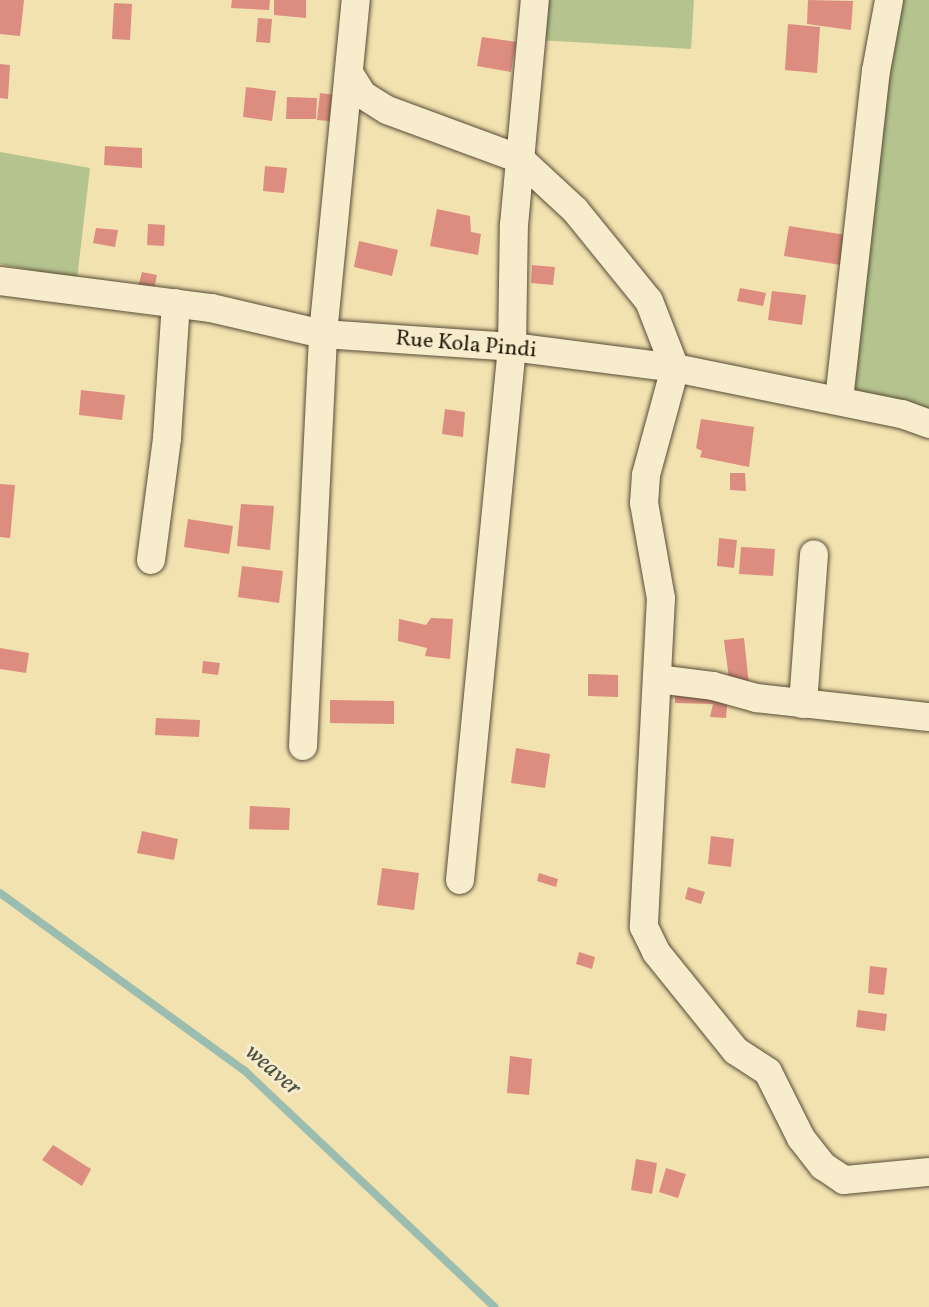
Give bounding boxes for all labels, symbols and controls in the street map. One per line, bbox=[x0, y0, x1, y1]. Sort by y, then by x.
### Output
street label: Rue Kola Pindi bbox=[394, 326, 538, 364]
water label: weaver bbox=[238, 1039, 306, 1103]

